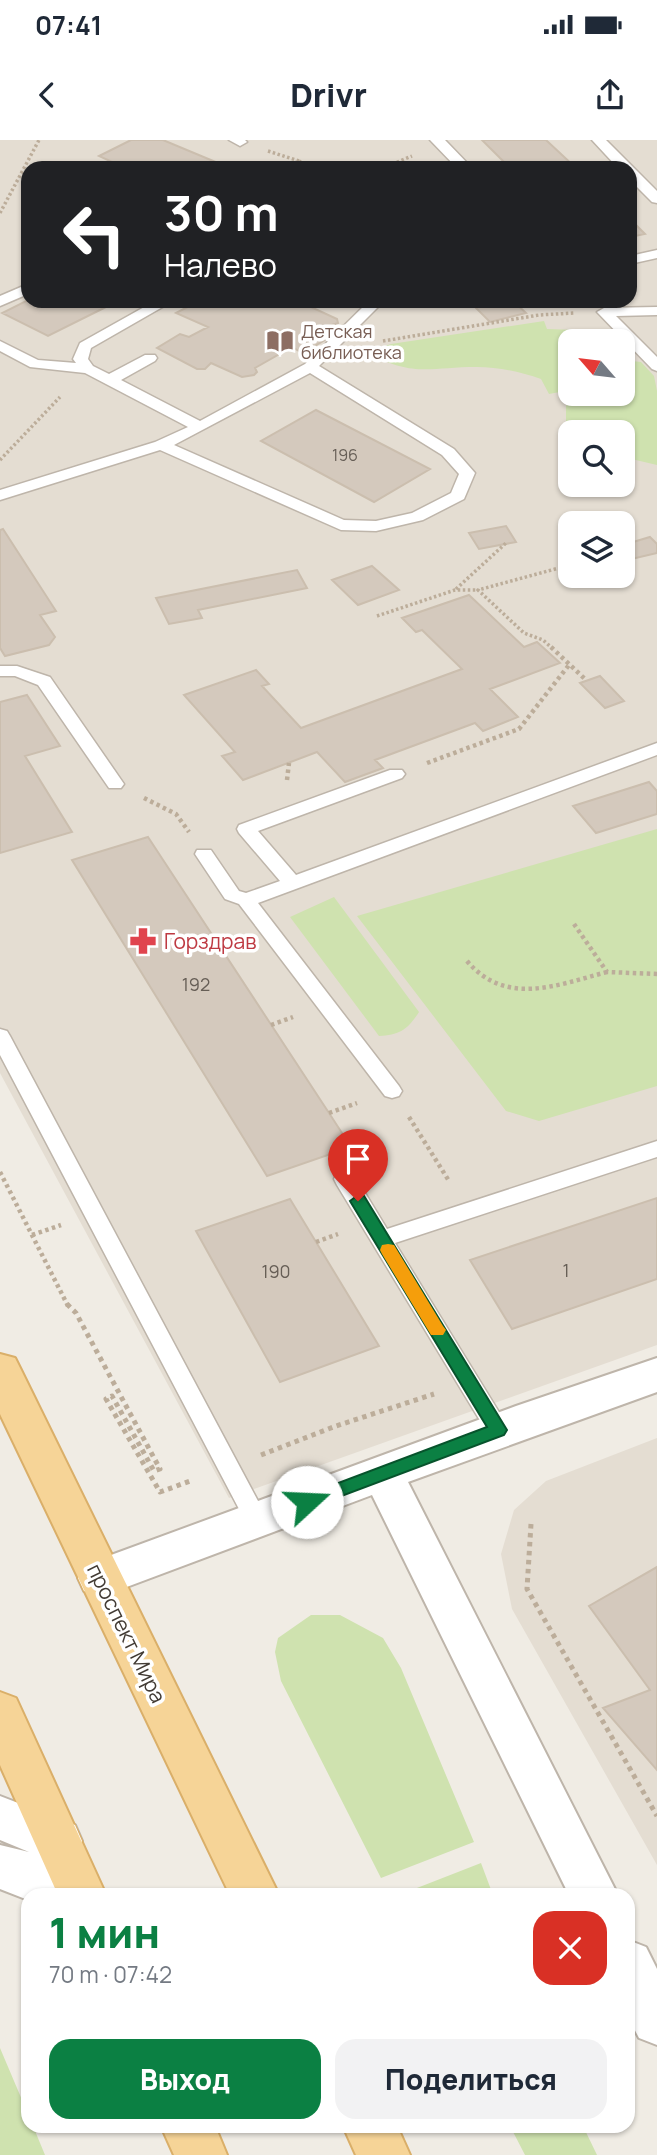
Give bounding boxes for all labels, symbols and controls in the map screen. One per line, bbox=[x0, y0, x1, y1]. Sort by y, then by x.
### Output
text: 07:41 bbox=[35, 7, 102, 43]
text: Drivr bbox=[290, 73, 367, 117]
icon: back bbox=[28, 76, 66, 114]
icon: share bbox=[591, 76, 629, 114]
text: 30 m bbox=[164, 179, 279, 246]
icon: left bbox=[49, 189, 140, 280]
text: Налево bbox=[164, 243, 277, 287]
place label: Детская библиотека bbox=[301, 319, 402, 364]
library icon: Детская библиотека bbox=[265, 326, 295, 356]
north arrow bbox=[558, 329, 635, 406]
map controls bbox=[558, 329, 635, 588]
button: search bbox=[558, 420, 635, 497]
house number: 196 bbox=[332, 444, 358, 466]
button: layers bbox=[558, 511, 635, 588]
pharmacy icon: Горздрав bbox=[128, 926, 158, 956]
place label: Горздрав bbox=[164, 927, 256, 955]
house number: 192 bbox=[182, 972, 210, 996]
pin bbox=[328, 1129, 388, 1201]
icon: arrive bbox=[339, 1140, 377, 1178]
house number: 1 bbox=[562, 1258, 570, 1282]
house number: 190 bbox=[261, 1259, 291, 1283]
position arrow bbox=[270, 1465, 344, 1539]
street label: проспект Мира bbox=[81, 1559, 173, 1707]
text: 1 мин bbox=[49, 1903, 160, 1961]
button: close bbox=[533, 1911, 607, 1985]
text: 70 m · 07:42 bbox=[49, 1958, 172, 1990]
button: Выход bbox=[49, 2039, 321, 2119]
button: Поделиться bbox=[335, 2039, 607, 2119]

